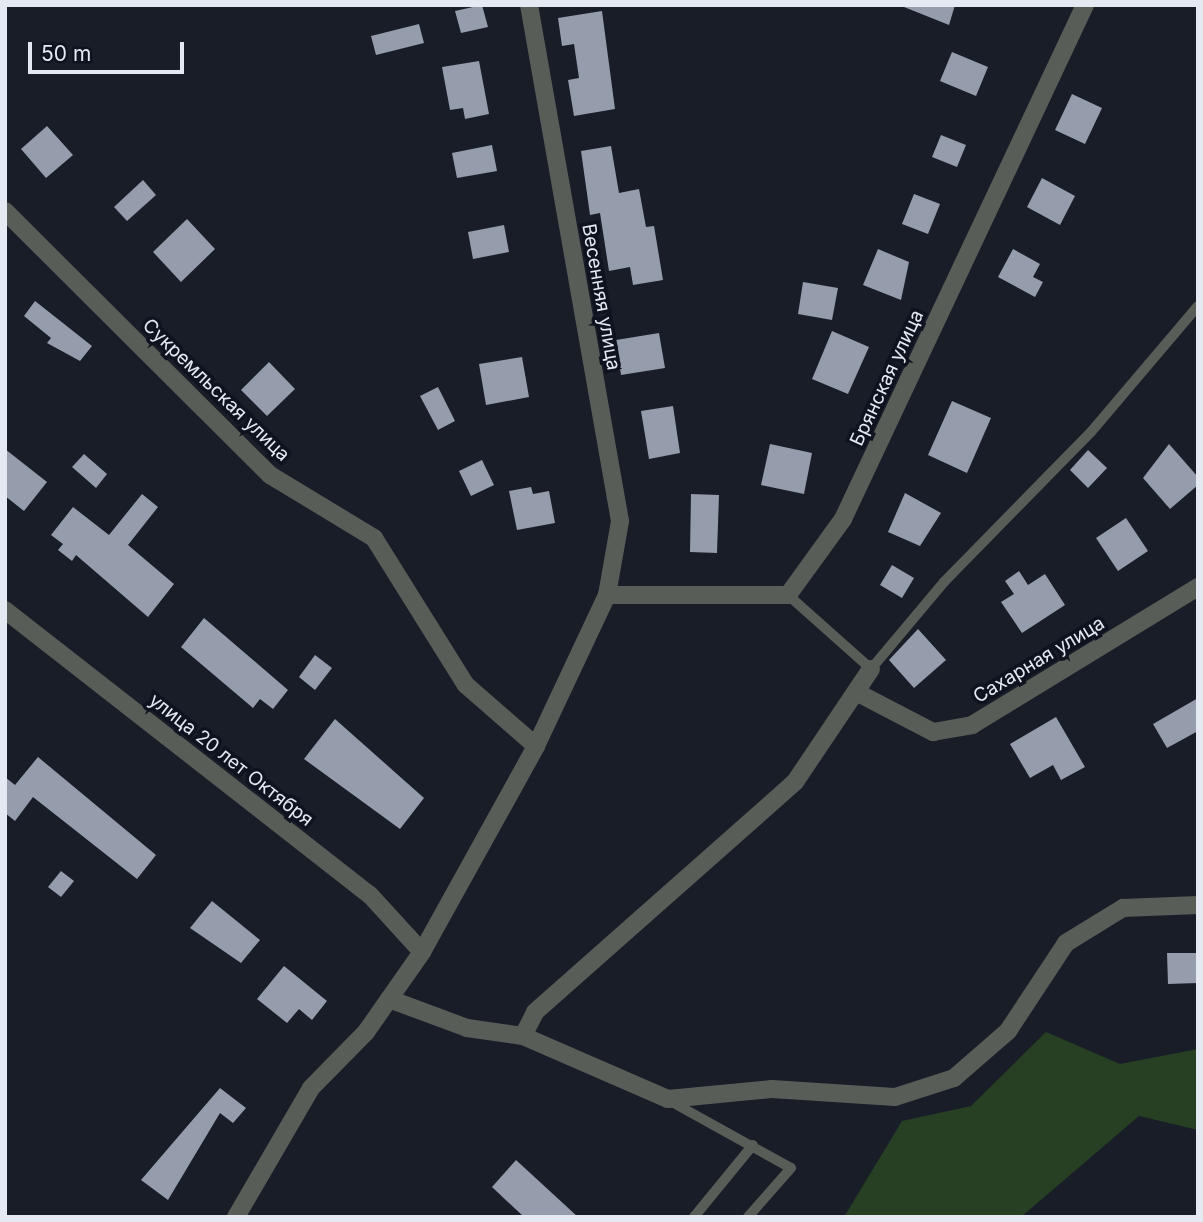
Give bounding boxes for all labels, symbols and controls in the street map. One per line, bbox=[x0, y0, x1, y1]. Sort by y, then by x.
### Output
scale bar bbox=[32, 28, 187, 72]
text: 50 m bbox=[41, 41, 91, 66]
street label: Весенняя улица bbox=[577, 222, 625, 372]
street label: Брянская улица bbox=[846, 306, 928, 450]
street label: Сукремльская улица bbox=[138, 314, 294, 466]
street label: Сахарная улица bbox=[969, 612, 1109, 708]
street label: улица 20 лет Октября bbox=[144, 689, 318, 831]

